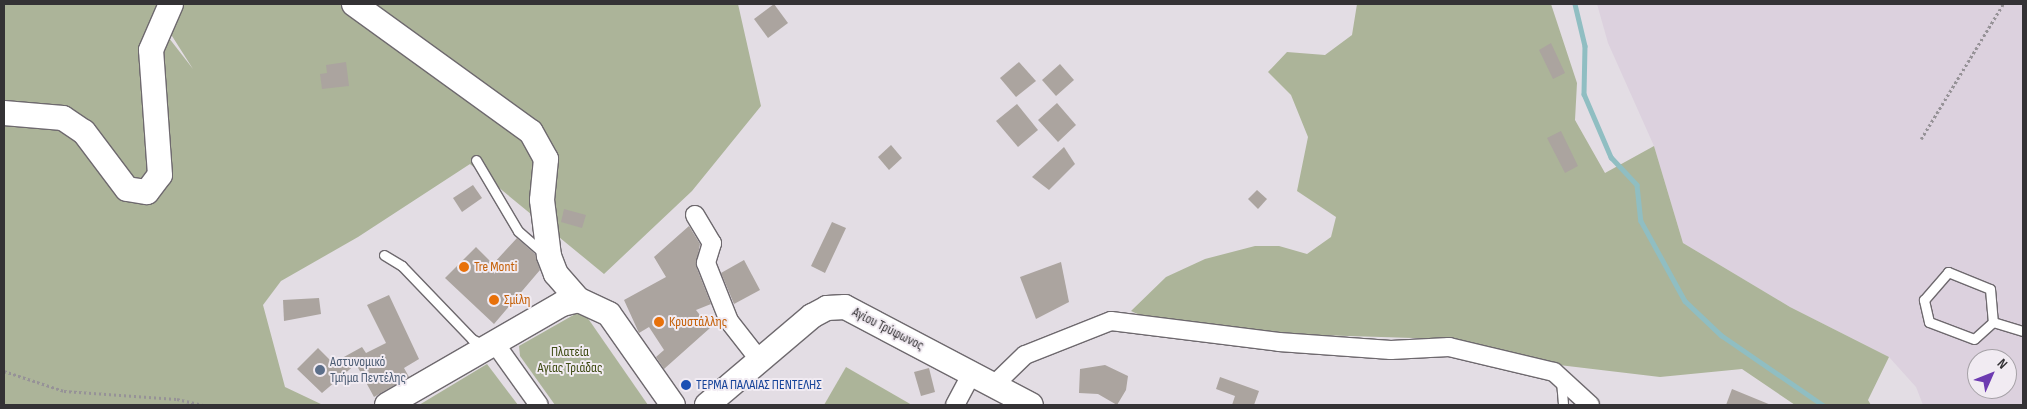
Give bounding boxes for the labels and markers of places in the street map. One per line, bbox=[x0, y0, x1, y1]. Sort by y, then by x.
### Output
place label: Tre Monti bbox=[474, 259, 517, 275]
marker: Tre Monti bbox=[458, 261, 470, 273]
place label: Σμίλη bbox=[504, 292, 530, 308]
marker: Σμίλη bbox=[488, 294, 500, 306]
place label: Κρυστάλλης bbox=[669, 314, 727, 330]
marker: Κρυστάλλης bbox=[653, 316, 665, 328]
place label: Αστυνομικό Τμήμα Πεντέλης bbox=[330, 354, 406, 387]
marker: Αστυνομικό Τμήμα Πεντέλης bbox=[314, 364, 326, 376]
place label: ΤΕΡΜΑ ΠΑΛΑΙΑΣ ΠΕΝΤΕΛΗΣ bbox=[696, 377, 822, 393]
marker: ΤΕΡΜΑ ΠΑΛΑΙΑΣ ΠΕΝΤΕΛΗΣ bbox=[680, 379, 692, 391]

